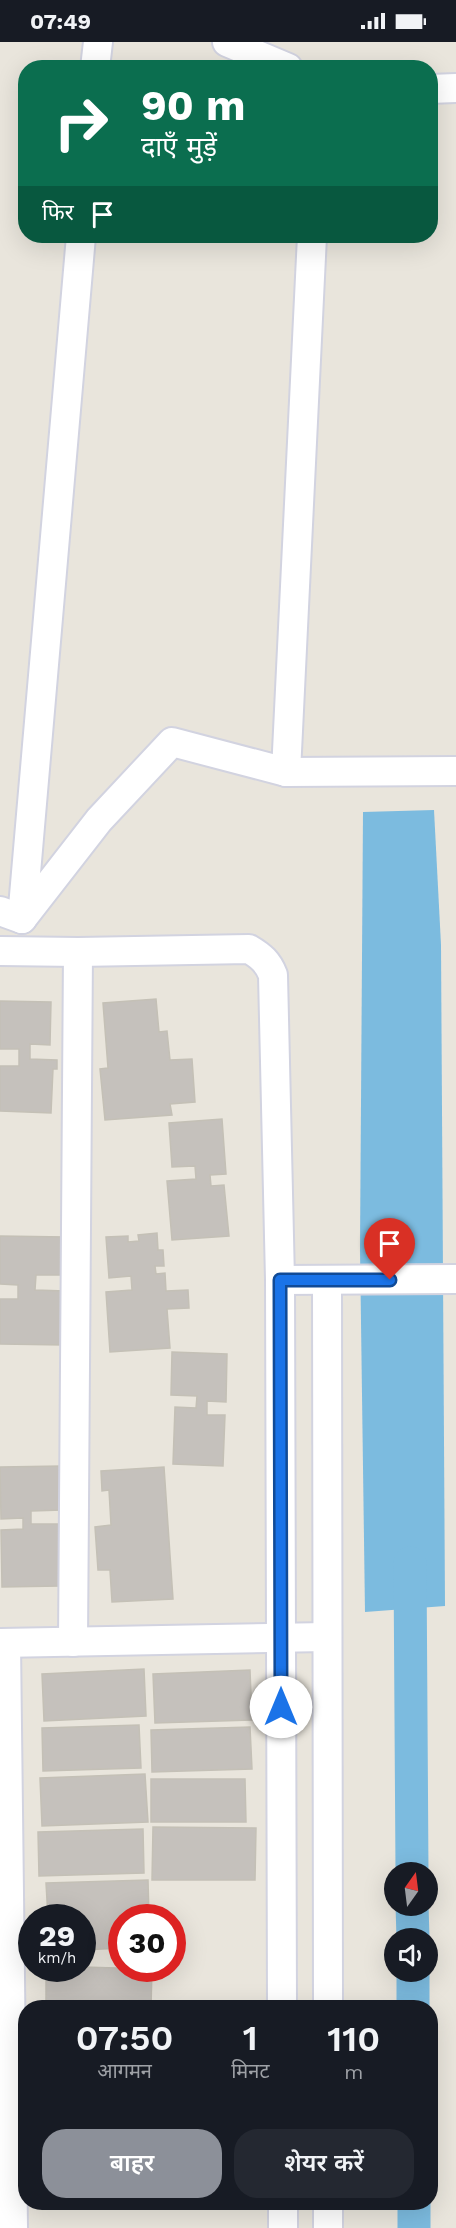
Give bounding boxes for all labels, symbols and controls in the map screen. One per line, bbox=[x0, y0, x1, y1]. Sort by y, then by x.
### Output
text: 07:49 bbox=[30, 9, 91, 34]
text: 90 m bbox=[141, 81, 245, 130]
icon: right bbox=[42, 84, 120, 162]
text: दाएँ मुड़ें bbox=[141, 131, 217, 163]
icon: arrive bbox=[86, 198, 119, 231]
text: फिर bbox=[42, 200, 74, 225]
pin bbox=[364, 1218, 415, 1280]
icon: arrive bbox=[373, 1227, 406, 1260]
position arrow bbox=[249, 1675, 313, 1739]
north arrow bbox=[384, 1862, 438, 1916]
map controls bbox=[384, 1862, 438, 1982]
speed limit sign: 30 bbox=[108, 1904, 186, 1982]
text: 29 bbox=[39, 1918, 75, 1953]
button: sound bbox=[384, 1928, 438, 1982]
text: km/h bbox=[38, 1949, 76, 1967]
text: 07:50 bbox=[76, 2017, 173, 2059]
text: 1 bbox=[243, 2017, 258, 2059]
text: 110 bbox=[327, 2018, 380, 2060]
text: आगमन bbox=[97, 2059, 152, 2083]
text: मिनट bbox=[231, 2059, 270, 2083]
text: m bbox=[344, 2060, 363, 2084]
button: बाहर bbox=[42, 2129, 222, 2198]
button: शेयर करें bbox=[234, 2129, 414, 2198]

